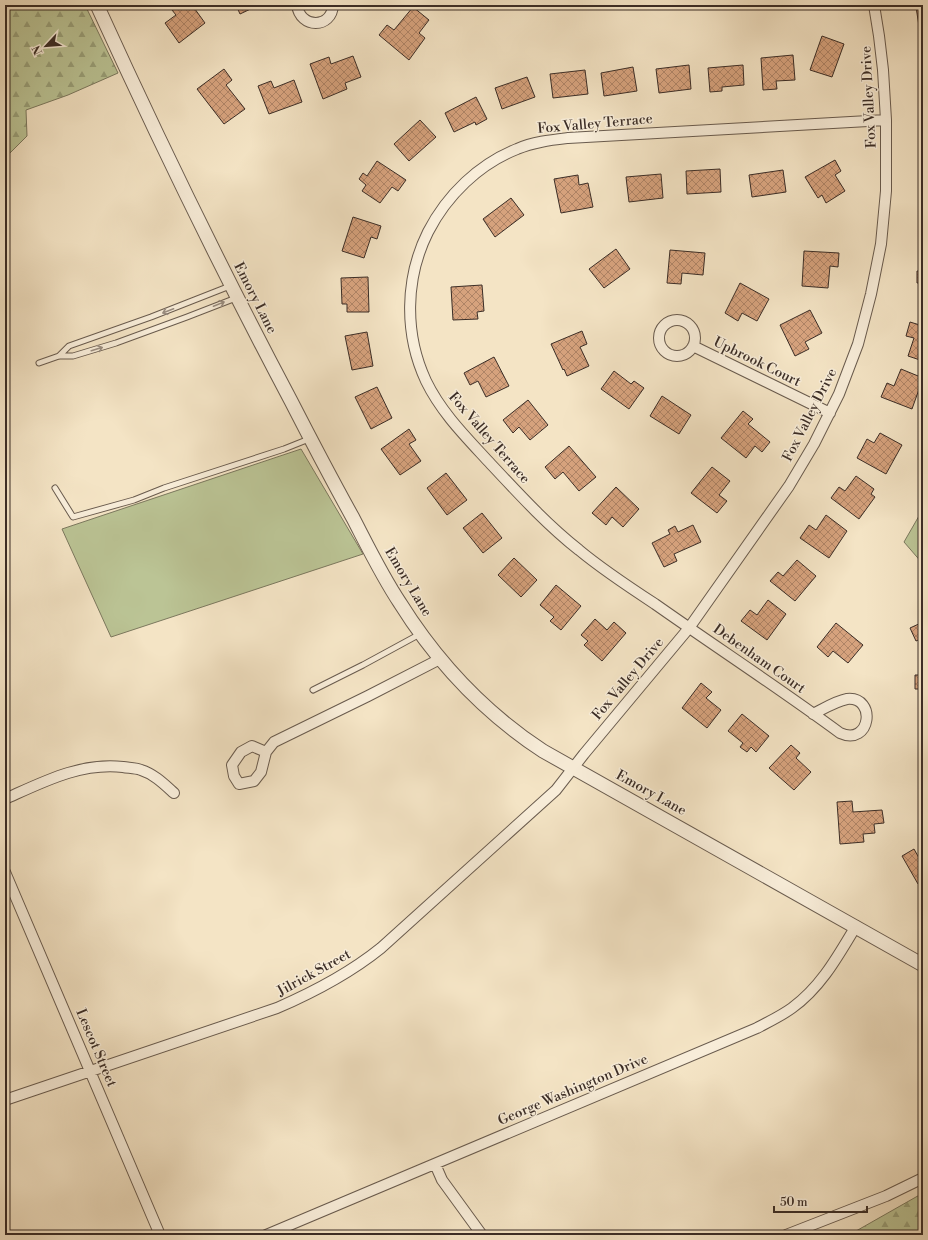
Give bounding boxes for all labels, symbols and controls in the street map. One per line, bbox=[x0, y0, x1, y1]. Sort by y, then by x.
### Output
north arrow bbox=[26, 26, 66, 66]
text: N bbox=[30, 43, 46, 57]
street label: Fox Valley Drive bbox=[857, 45, 881, 149]
street label: Fox Valley Terrace bbox=[537, 110, 653, 138]
street label: Emory Lane bbox=[229, 259, 281, 337]
one-way arrow bbox=[213, 300, 225, 308]
one-way arrow bbox=[162, 307, 174, 315]
street label: Upbrook Court bbox=[710, 333, 804, 391]
one-way arrow bbox=[90, 345, 103, 352]
street label: Fox Valley Drive bbox=[779, 365, 841, 465]
street label: Fox Valley Terrace bbox=[444, 388, 534, 488]
street label: Emory Lane bbox=[380, 544, 436, 620]
street label: Debenham Court bbox=[709, 620, 809, 698]
street label: Fox Valley Drive bbox=[588, 634, 668, 724]
street label: Emory Lane bbox=[613, 766, 689, 820]
street label: Jilrick Street bbox=[273, 945, 354, 1001]
street label: Lescot Street bbox=[71, 1006, 121, 1090]
street label: George Washington Drive bbox=[495, 1050, 651, 1130]
scale bar bbox=[774, 1188, 867, 1214]
text: 50 m bbox=[780, 1195, 808, 1210]

